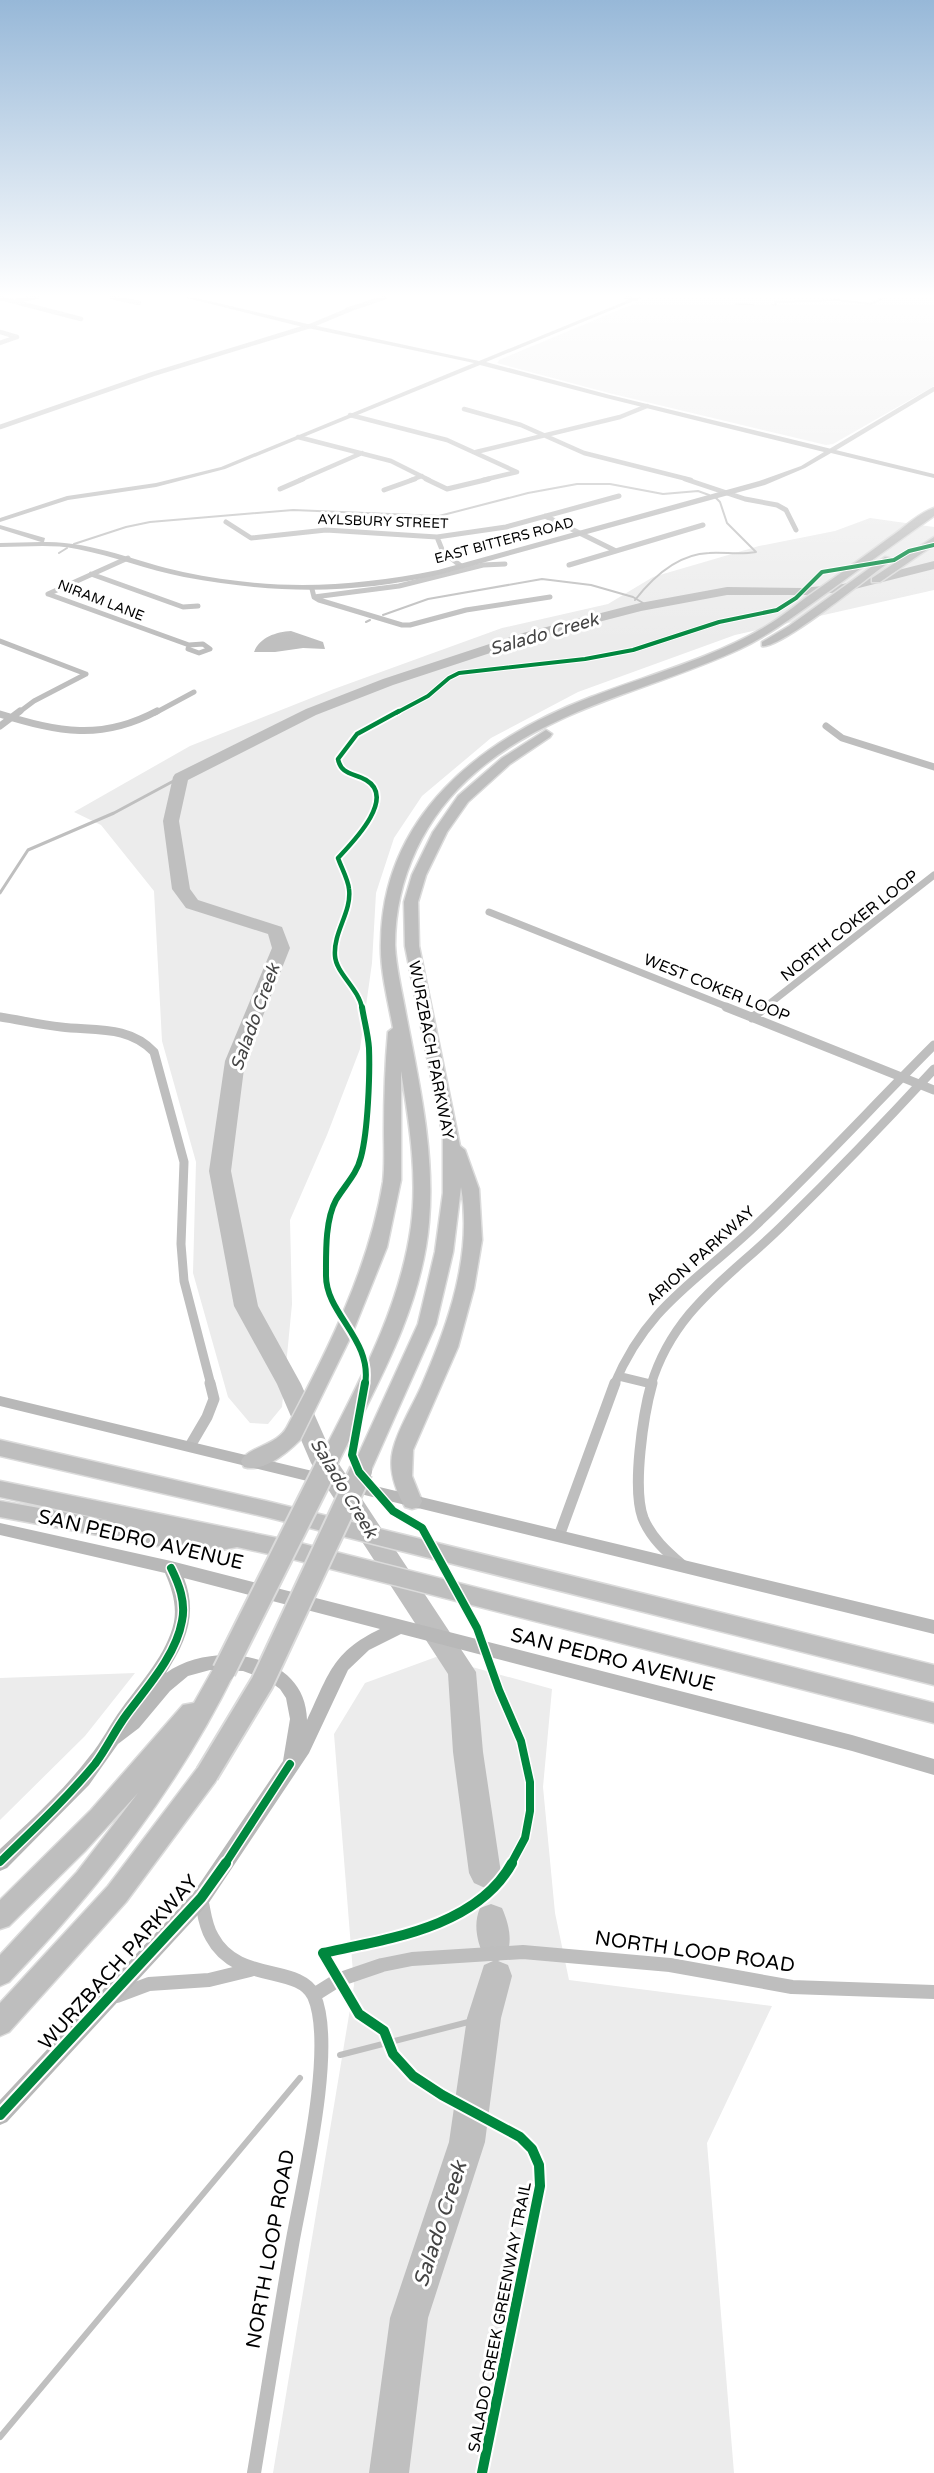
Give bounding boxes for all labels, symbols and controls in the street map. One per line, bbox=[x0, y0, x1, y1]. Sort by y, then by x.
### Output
street label: AYLSBURY STREET bbox=[317, 511, 449, 532]
street label: EAST BITTERS ROAD bbox=[433, 514, 576, 567]
street label: NIRAM LANE bbox=[55, 576, 147, 625]
water label: Salado Creek bbox=[487, 608, 602, 660]
street label: NORTH COKER LOOP bbox=[777, 866, 923, 986]
street label: WEST COKER LOOP bbox=[641, 949, 793, 1026]
street label: WURZBACH PARKWAY bbox=[404, 959, 458, 1141]
water label: Salado Creek bbox=[226, 960, 285, 1073]
street label: ARION PARKWAY bbox=[642, 1202, 759, 1310]
water label: Salado Creek bbox=[306, 1434, 383, 1543]
street label: SAN PEDRO AVENUE bbox=[36, 1505, 246, 1575]
street label: SAN PEDRO AVENUE bbox=[508, 1623, 718, 1697]
street label: WURZBACH PARKWAY bbox=[34, 1870, 204, 2055]
street label: NORTH LOOP ROAD bbox=[593, 1926, 796, 1978]
street label: NORTH LOOP ROAD bbox=[242, 2148, 300, 2351]
water label: Salado Creek bbox=[408, 2157, 473, 2290]
street label: SALADO CREEK GREENWAY TRAIL bbox=[464, 2180, 536, 2454]

